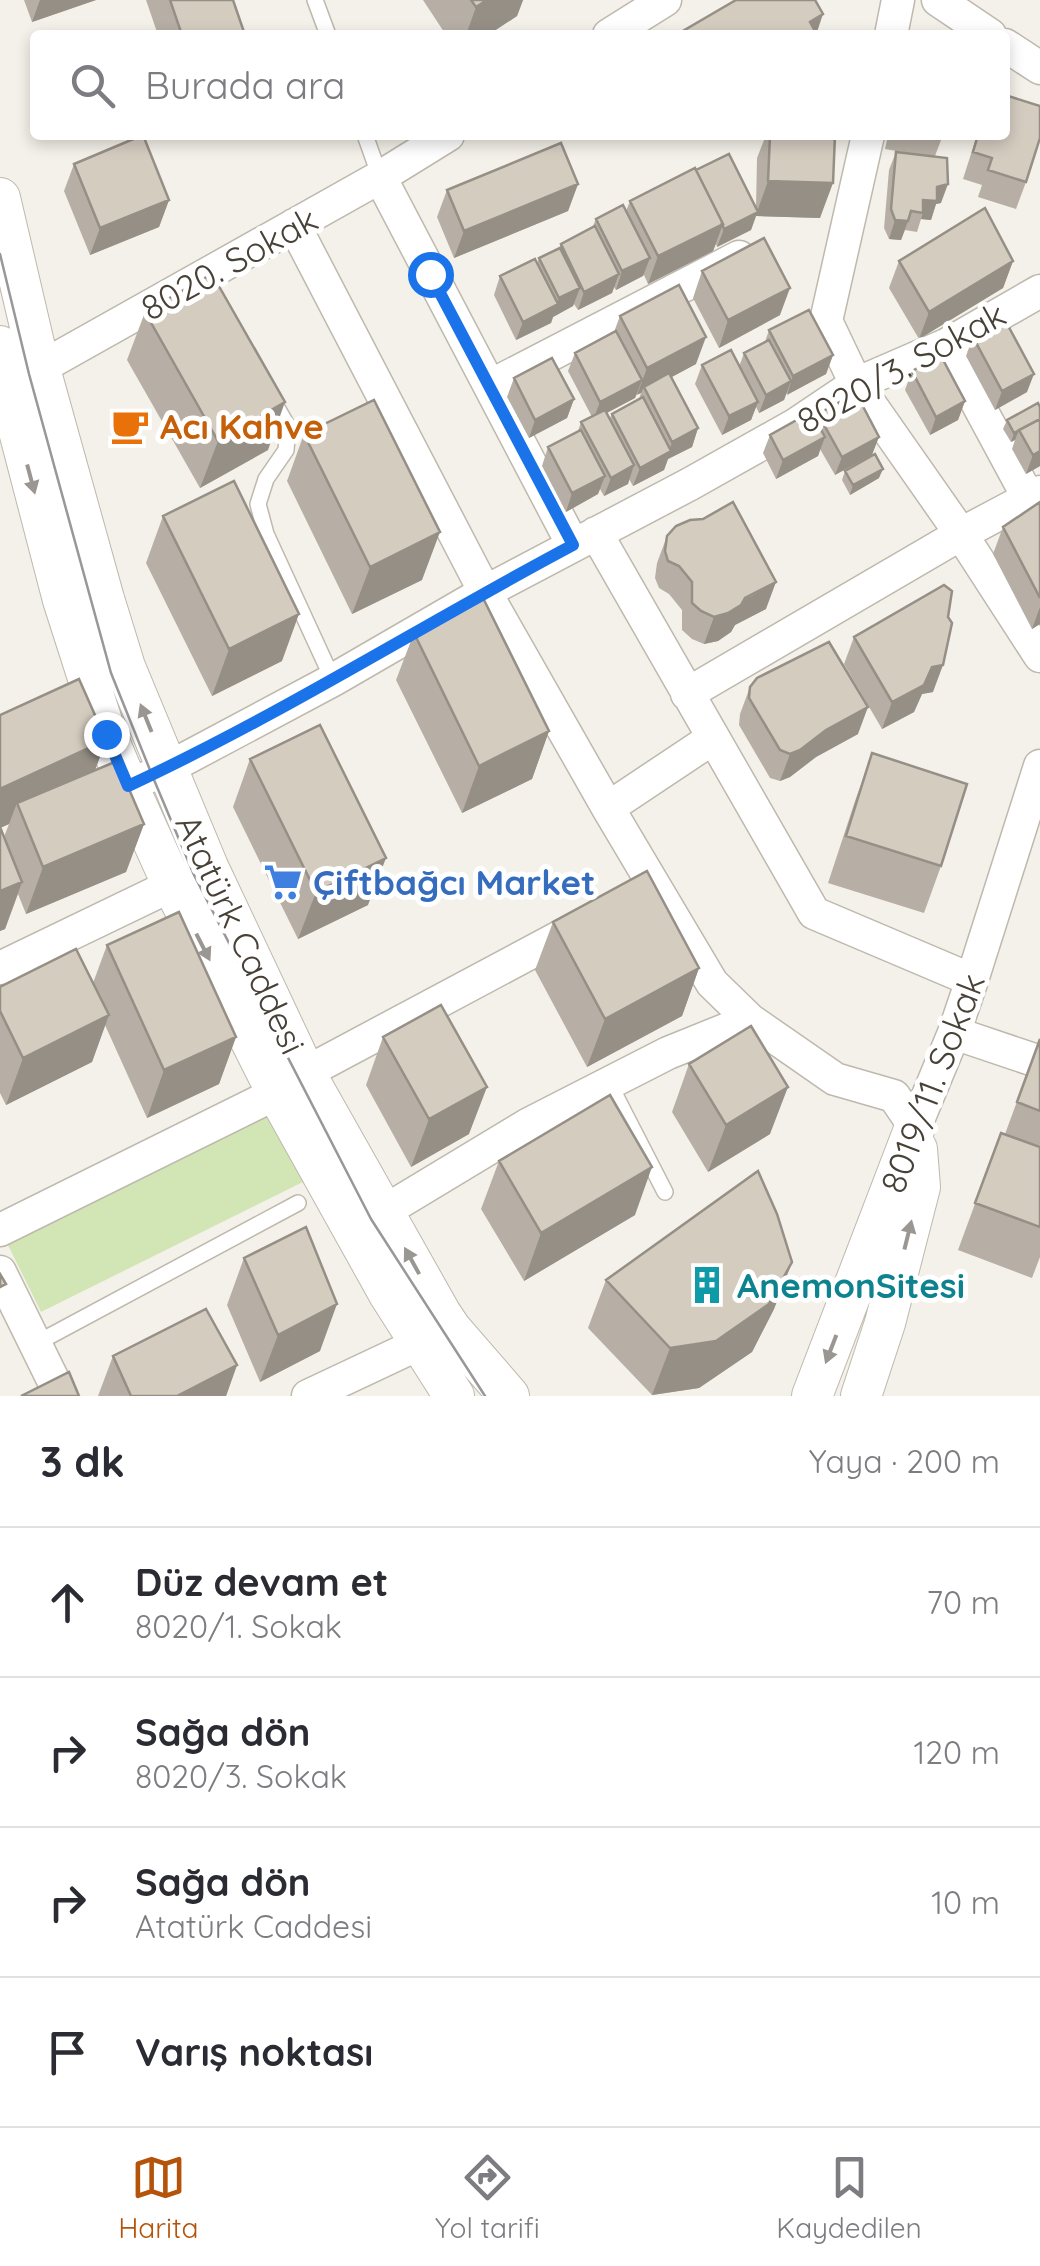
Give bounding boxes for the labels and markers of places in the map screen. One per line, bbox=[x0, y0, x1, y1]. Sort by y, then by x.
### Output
place label: Acı Kahve bbox=[160, 404, 324, 448]
cafe icon: Acı Kahve bbox=[109, 405, 151, 447]
place label: Çiftbağcı Market bbox=[313, 860, 595, 904]
supermarket icon: Çiftbağcı Market bbox=[262, 861, 304, 903]
place label: AnemonSitesi bbox=[737, 1263, 965, 1307]
building icon: AnemonSitesi bbox=[686, 1264, 728, 1306]

